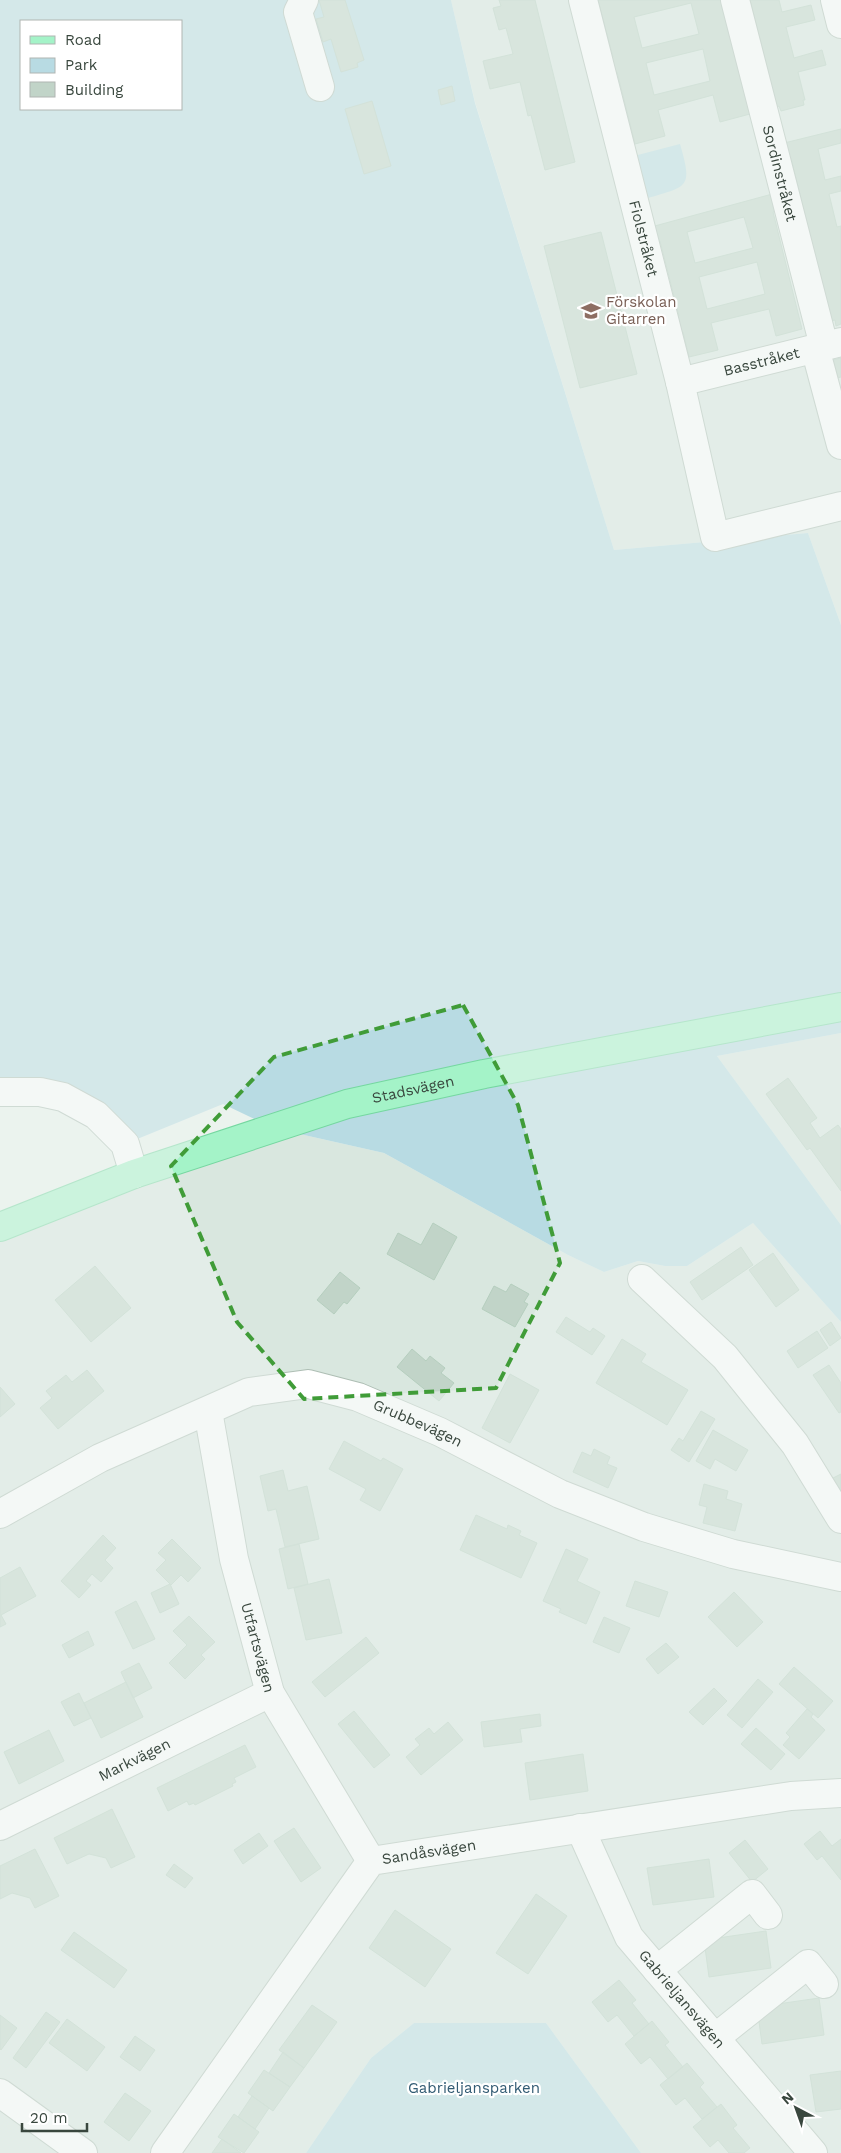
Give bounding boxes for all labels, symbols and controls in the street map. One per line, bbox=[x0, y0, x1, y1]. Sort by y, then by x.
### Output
legend bbox=[20, 20, 182, 110]
text: Road bbox=[65, 31, 102, 49]
text: Park bbox=[65, 56, 98, 74]
text: Building bbox=[65, 81, 123, 99]
street label: Sordinstråket bbox=[759, 123, 801, 224]
street label: Fiolstråket bbox=[625, 198, 662, 279]
place label: Förskolan Gitarren bbox=[606, 293, 677, 328]
school or university icon: Förskolan Gitarren bbox=[580, 300, 602, 322]
street label: Basstråket bbox=[722, 343, 802, 380]
street label: Stadsvägen bbox=[370, 1072, 456, 1107]
street label: Grubbevägen bbox=[371, 1396, 465, 1451]
street label: Utfartsvägen bbox=[237, 1601, 278, 1695]
street label: Markvägen bbox=[96, 1734, 173, 1785]
street label: Sandåsvägen bbox=[381, 1836, 477, 1868]
street label: Gabrieljansvägen bbox=[635, 1946, 729, 2052]
park label: Gabrieljansparken bbox=[408, 2079, 540, 2097]
north arrow bbox=[771, 2083, 821, 2133]
text: N bbox=[778, 2089, 797, 2108]
scale bar bbox=[22, 2100, 88, 2132]
text: 20 m bbox=[30, 2109, 68, 2127]

